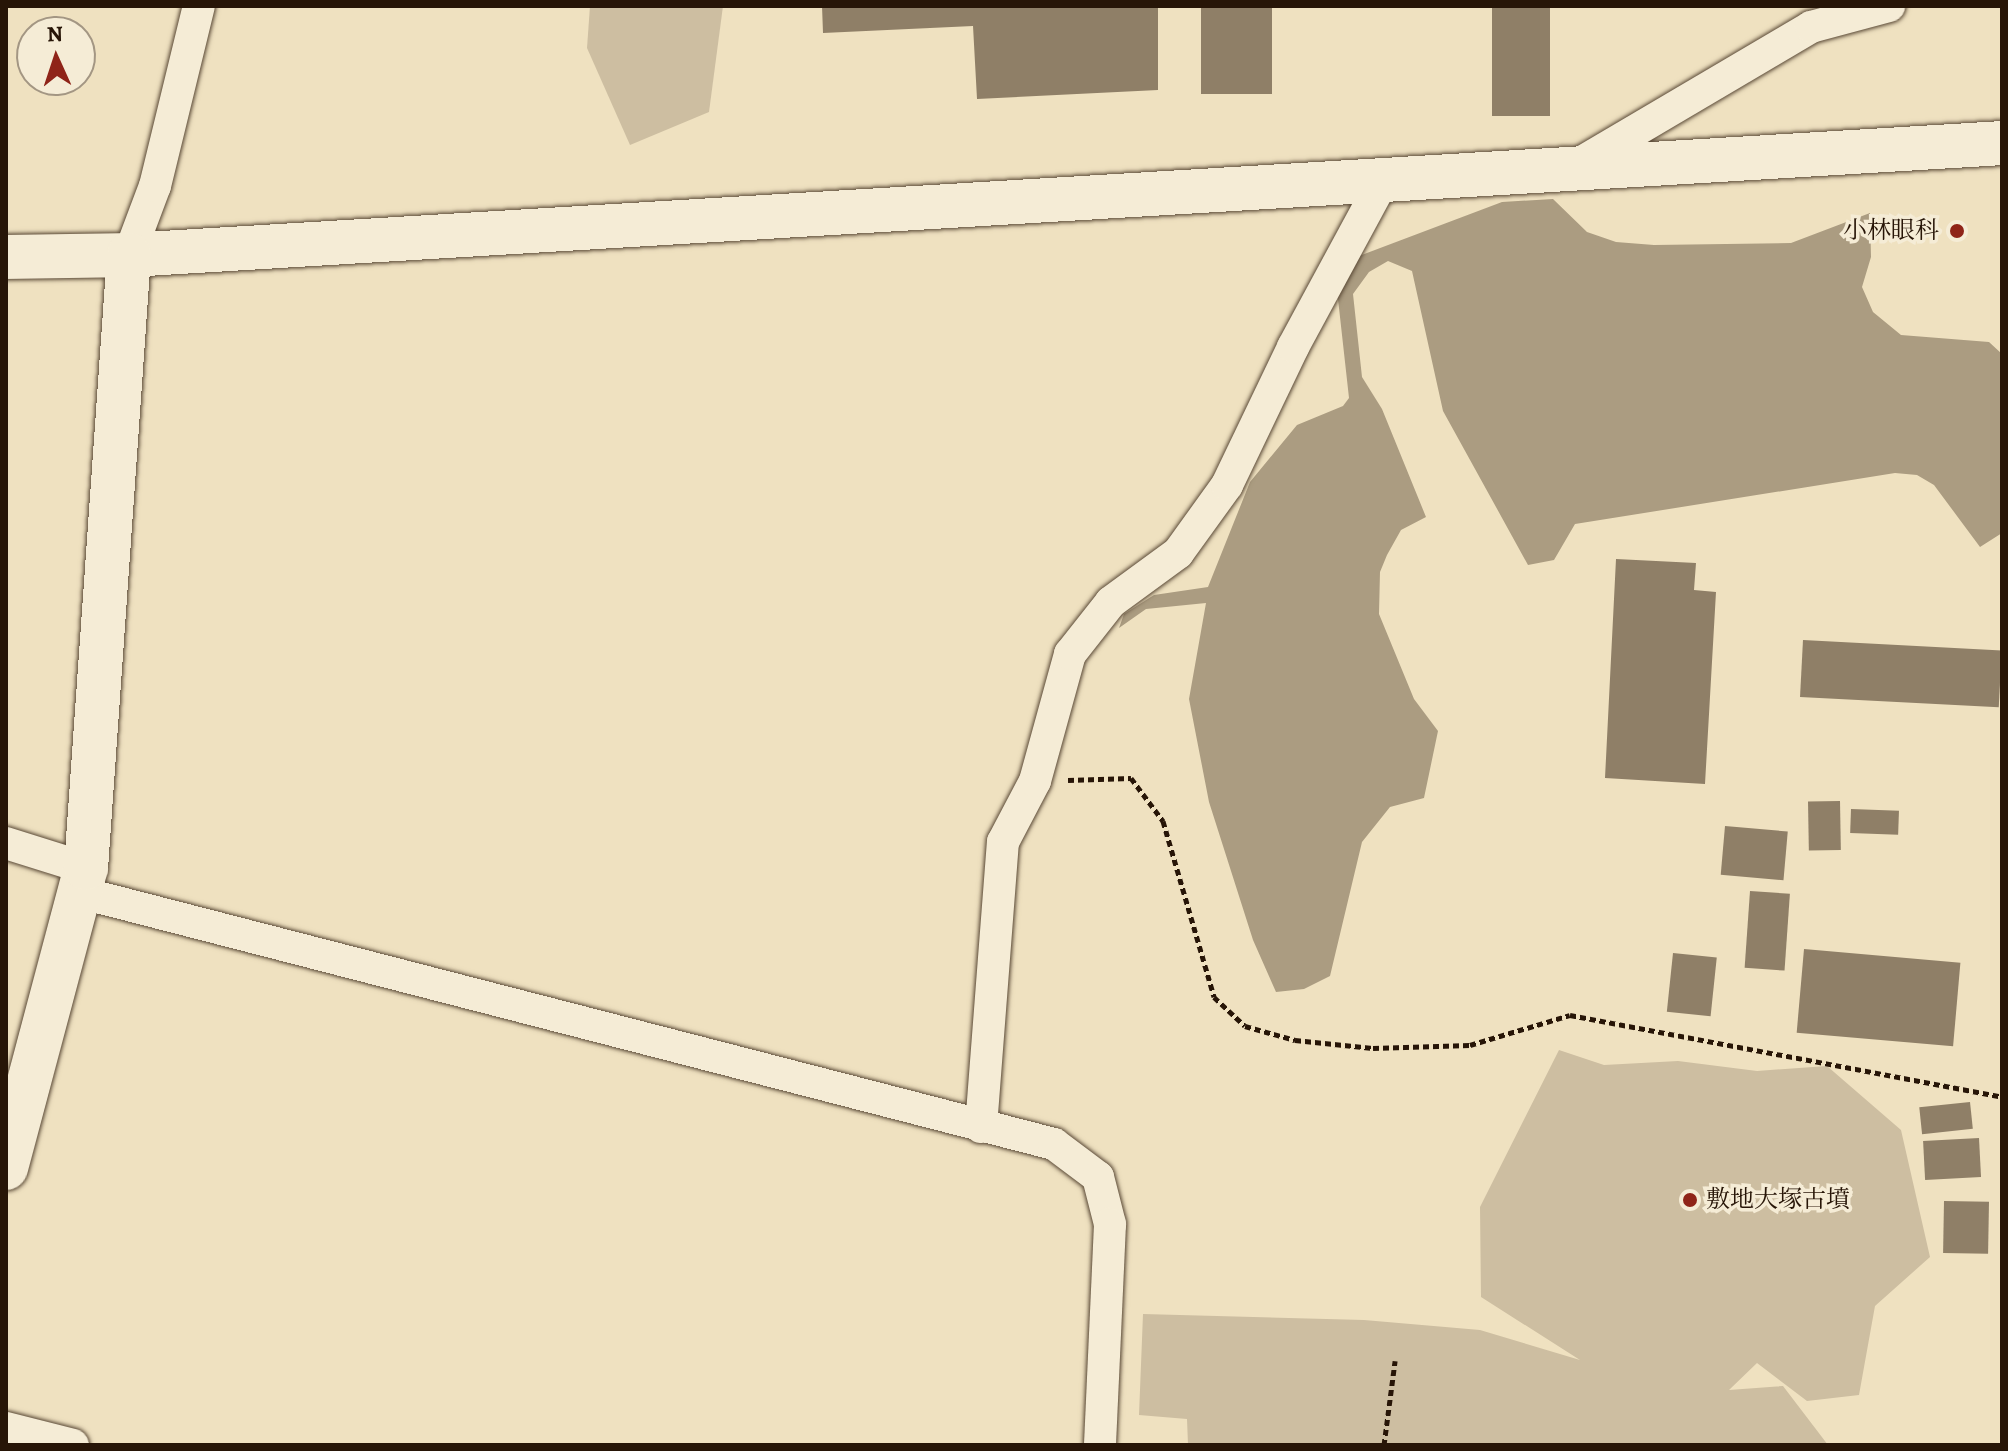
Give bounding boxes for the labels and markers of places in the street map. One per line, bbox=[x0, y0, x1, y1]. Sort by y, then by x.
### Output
place label: 小林眼科 bbox=[1843, 217, 1939, 245]
marker: 小林眼科 bbox=[1946, 220, 1968, 242]
place label: 敷地大塚古墳 bbox=[1706, 1186, 1850, 1214]
marker: 敷地大塚古墳 bbox=[1681, 1191, 1699, 1209]

